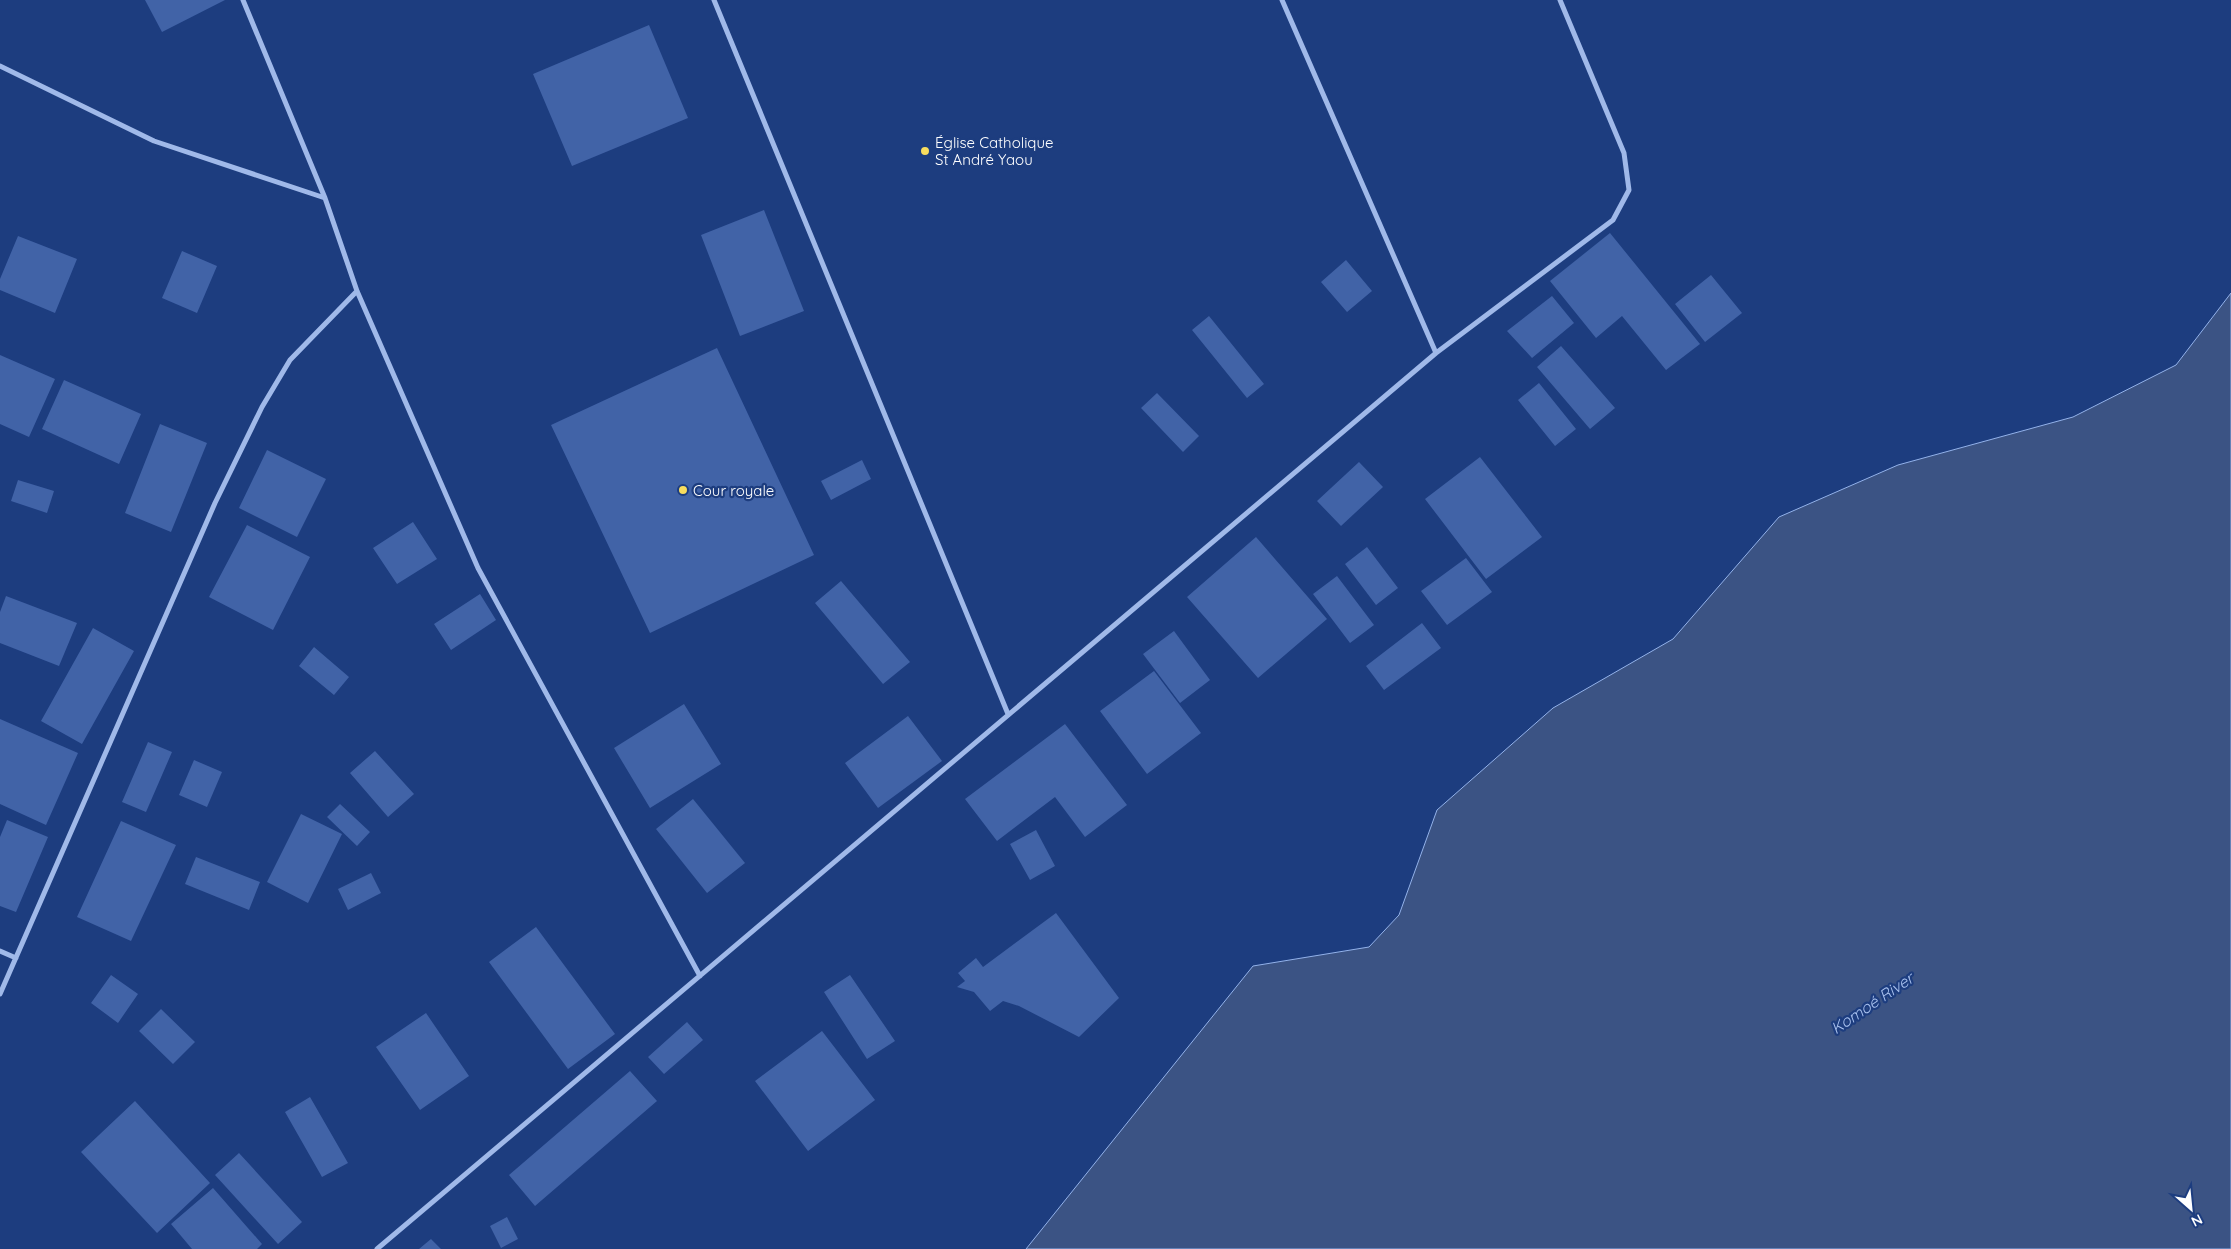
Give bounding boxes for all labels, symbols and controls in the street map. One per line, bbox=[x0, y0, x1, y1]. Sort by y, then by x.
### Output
place label: Église Catholique St André Yaou bbox=[935, 133, 1053, 169]
marker: Église Catholique St André Yaou bbox=[919, 145, 931, 157]
place label: Cour royale bbox=[693, 481, 774, 500]
marker: Cour royale bbox=[677, 484, 689, 496]
water label: Komoé River bbox=[1827, 967, 1919, 1038]
north arrow bbox=[2166, 1184, 2216, 1234]
text: N bbox=[2188, 1210, 2206, 1231]

